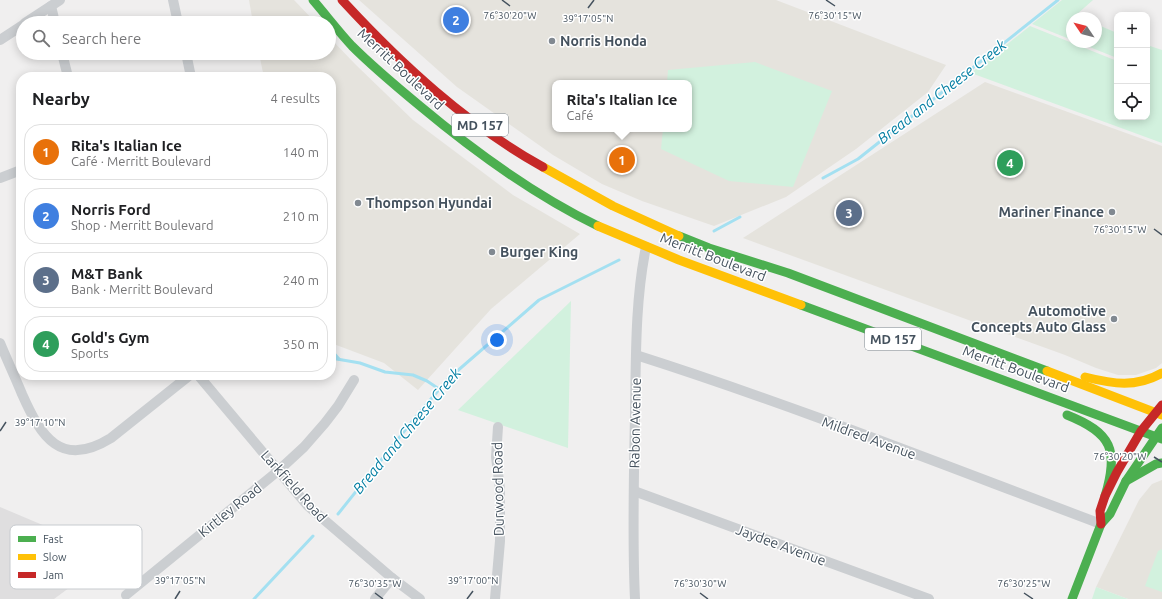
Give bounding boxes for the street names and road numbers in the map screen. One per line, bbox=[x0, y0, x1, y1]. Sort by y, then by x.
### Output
street label: Merritt Boulevard bbox=[355, 25, 447, 113]
road number: MD 157 bbox=[452, 114, 508, 136]
street label: Merritt Boulevard bbox=[658, 229, 768, 285]
road number: MD 157 bbox=[865, 328, 921, 350]
street label: Merritt Boulevard bbox=[961, 342, 1071, 396]
street label: Rabon Avenue bbox=[626, 378, 644, 468]
street label: Mildred Avenue bbox=[820, 414, 918, 462]
street label: Durwood Road bbox=[489, 442, 507, 536]
street label: Larkfield Road bbox=[258, 447, 330, 525]
street label: Kirtley Road bbox=[195, 480, 265, 540]
street label: Jaydee Avenue bbox=[734, 521, 828, 569]

